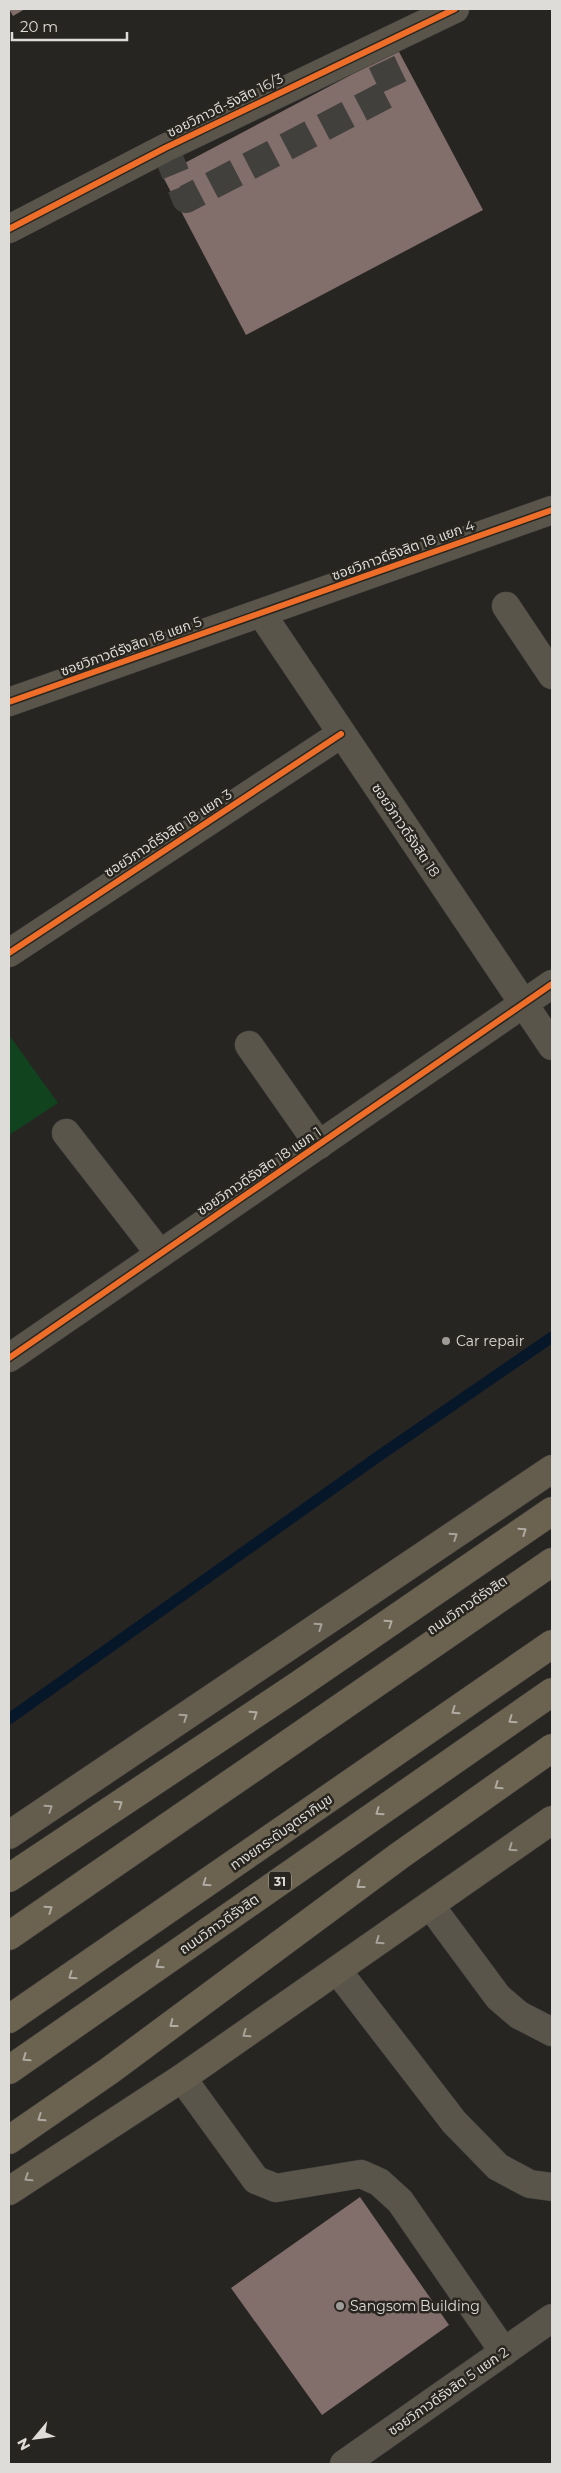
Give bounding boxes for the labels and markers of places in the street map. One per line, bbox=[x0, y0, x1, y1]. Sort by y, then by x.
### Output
place label: Car repair bbox=[456, 1332, 525, 1350]
marker: Car repair bbox=[440, 1335, 452, 1347]
place label: Sangsom Building bbox=[350, 2297, 480, 2315]
marker: Sangsom Building bbox=[334, 2300, 346, 2312]

